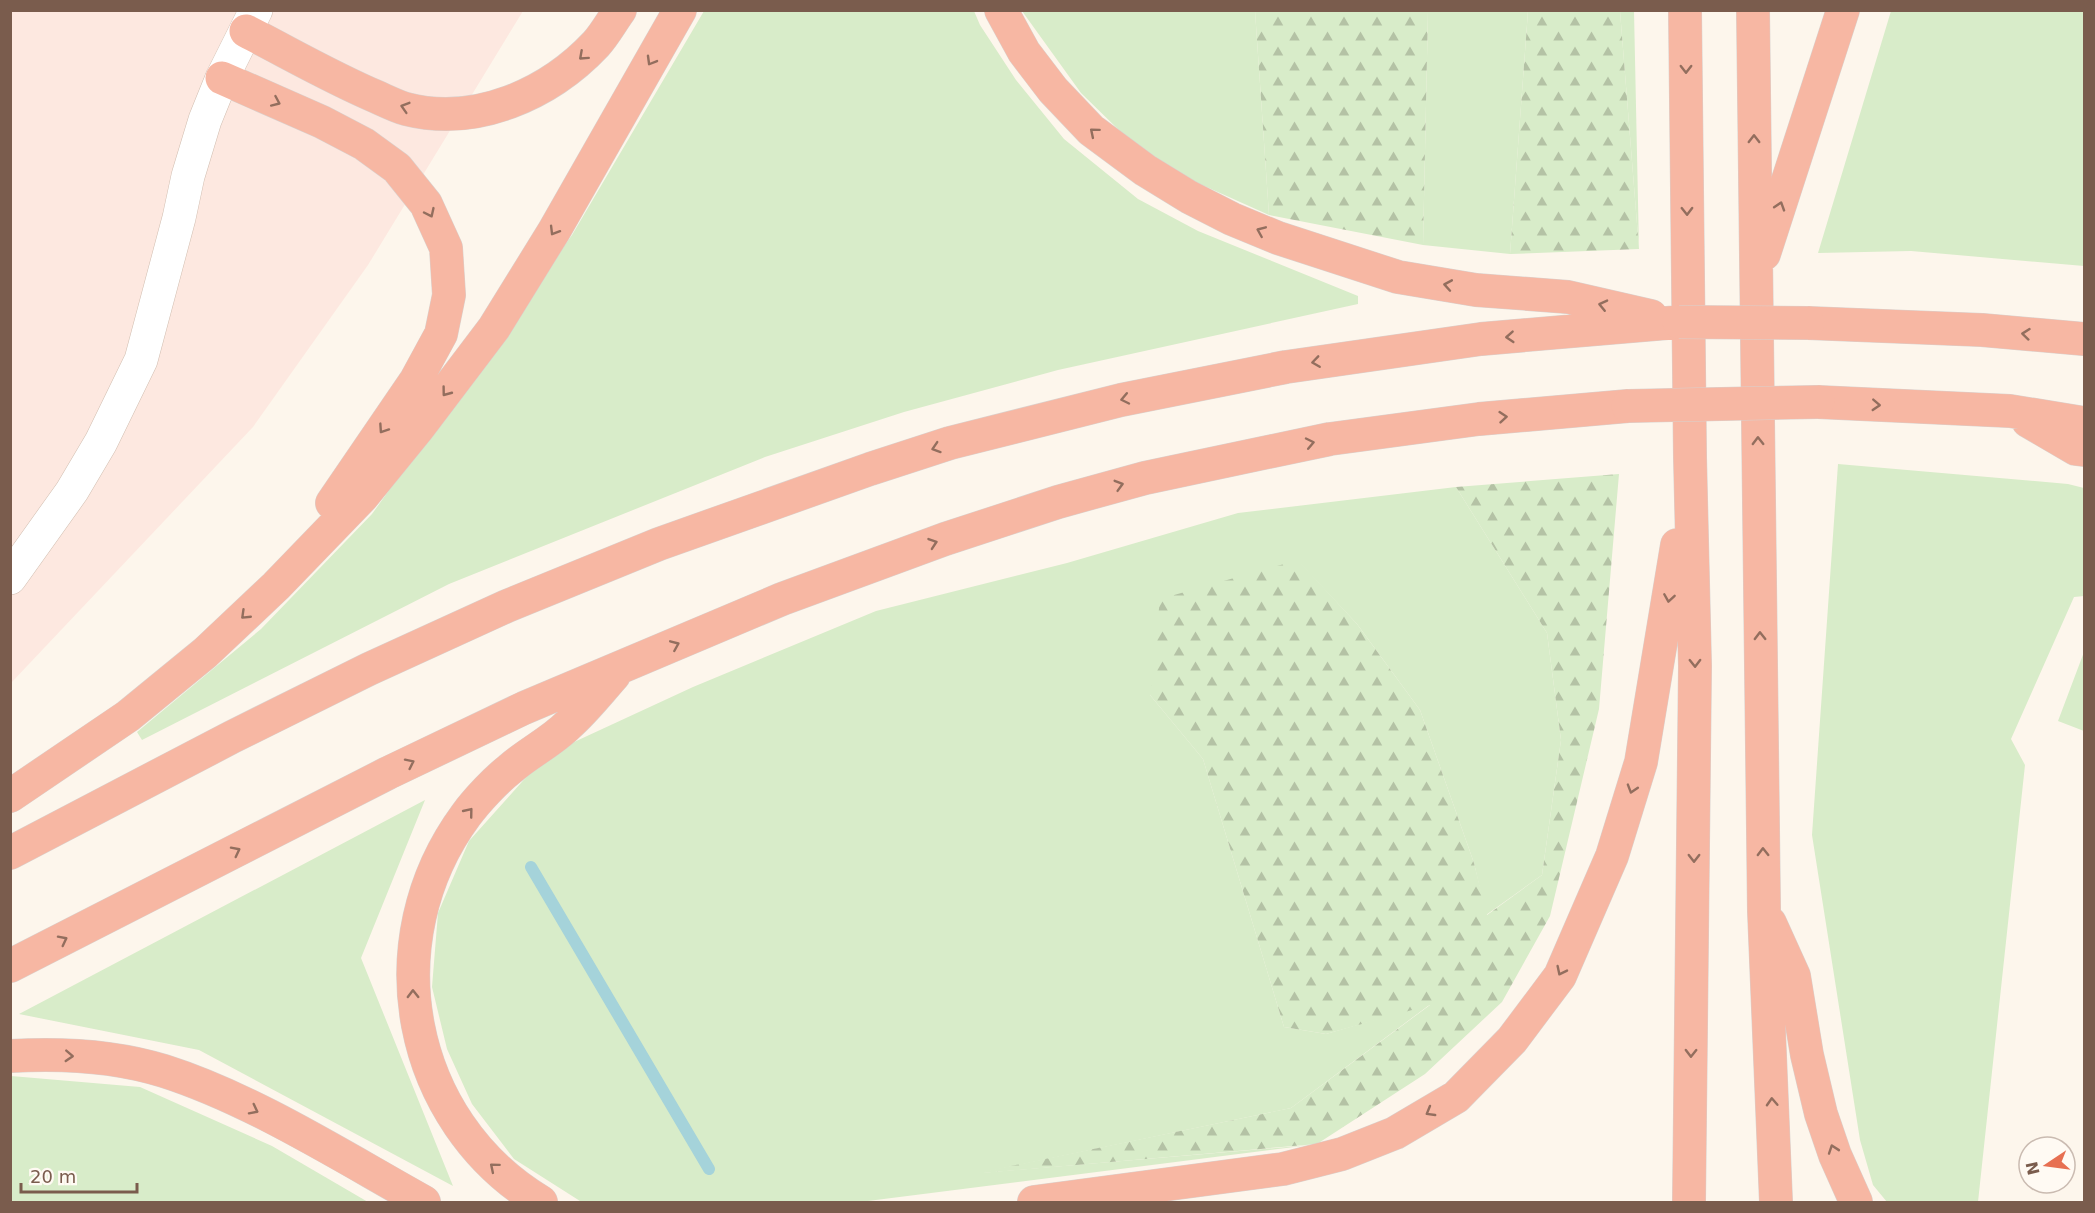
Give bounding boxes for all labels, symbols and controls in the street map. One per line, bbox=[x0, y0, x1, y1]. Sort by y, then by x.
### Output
one-way arrow bbox=[579, 48, 590, 59]
one-way arrow bbox=[647, 55, 658, 65]
one-way arrow bbox=[1680, 64, 1692, 73]
one-way arrow bbox=[270, 94, 281, 106]
one-way arrow bbox=[400, 102, 411, 114]
one-way arrow bbox=[1090, 128, 1101, 139]
one-way arrow bbox=[1748, 135, 1761, 144]
one-way arrow bbox=[1773, 201, 1785, 212]
one-way arrow bbox=[1681, 206, 1693, 215]
one-way arrow bbox=[423, 207, 435, 218]
one-way arrow bbox=[550, 225, 562, 235]
one-way arrow bbox=[1256, 226, 1267, 238]
one-way arrow bbox=[1443, 280, 1452, 292]
one-way arrow bbox=[1599, 299, 1609, 312]
one-way arrow bbox=[2022, 328, 2031, 341]
one-way arrow bbox=[1505, 330, 1514, 343]
one-way arrow bbox=[1312, 356, 1321, 368]
one-way arrow bbox=[442, 386, 453, 397]
one-way arrow bbox=[1120, 392, 1130, 405]
one-way arrow bbox=[1871, 398, 1880, 411]
one-way arrow bbox=[1498, 411, 1507, 424]
one-way arrow bbox=[379, 422, 390, 433]
one-way arrow bbox=[1752, 437, 1764, 446]
one-way arrow bbox=[1304, 438, 1314, 451]
one-way arrow bbox=[931, 440, 942, 453]
one-way arrow bbox=[1113, 480, 1124, 492]
one-way arrow bbox=[927, 538, 938, 551]
one-way arrow bbox=[1663, 593, 1675, 603]
one-way arrow bbox=[241, 608, 252, 619]
one-way arrow bbox=[1754, 632, 1766, 641]
one-way arrow bbox=[668, 640, 679, 652]
one-way arrow bbox=[1689, 658, 1701, 667]
one-way arrow bbox=[404, 758, 415, 770]
one-way arrow bbox=[1627, 784, 1640, 794]
one-way arrow bbox=[462, 808, 473, 819]
one-way arrow bbox=[230, 847, 241, 858]
one-way arrow bbox=[1757, 848, 1769, 857]
one-way arrow bbox=[1688, 853, 1700, 862]
one-way arrow bbox=[56, 936, 67, 947]
one-way arrow bbox=[1557, 964, 1569, 975]
one-way arrow bbox=[407, 990, 419, 999]
one-way arrow bbox=[1685, 1048, 1698, 1057]
one-way arrow bbox=[64, 1050, 73, 1063]
one-way arrow bbox=[1765, 1098, 1778, 1107]
one-way arrow bbox=[248, 1102, 259, 1114]
one-way arrow bbox=[1426, 1105, 1437, 1116]
north arrow bbox=[2017, 1135, 2077, 1195]
one-way arrow bbox=[1827, 1144, 1840, 1155]
scale bar bbox=[21, 1156, 136, 1194]
text: N bbox=[2022, 1160, 2044, 1177]
one-way arrow bbox=[490, 1163, 501, 1174]
text: 20 m bbox=[30, 1166, 76, 1187]

